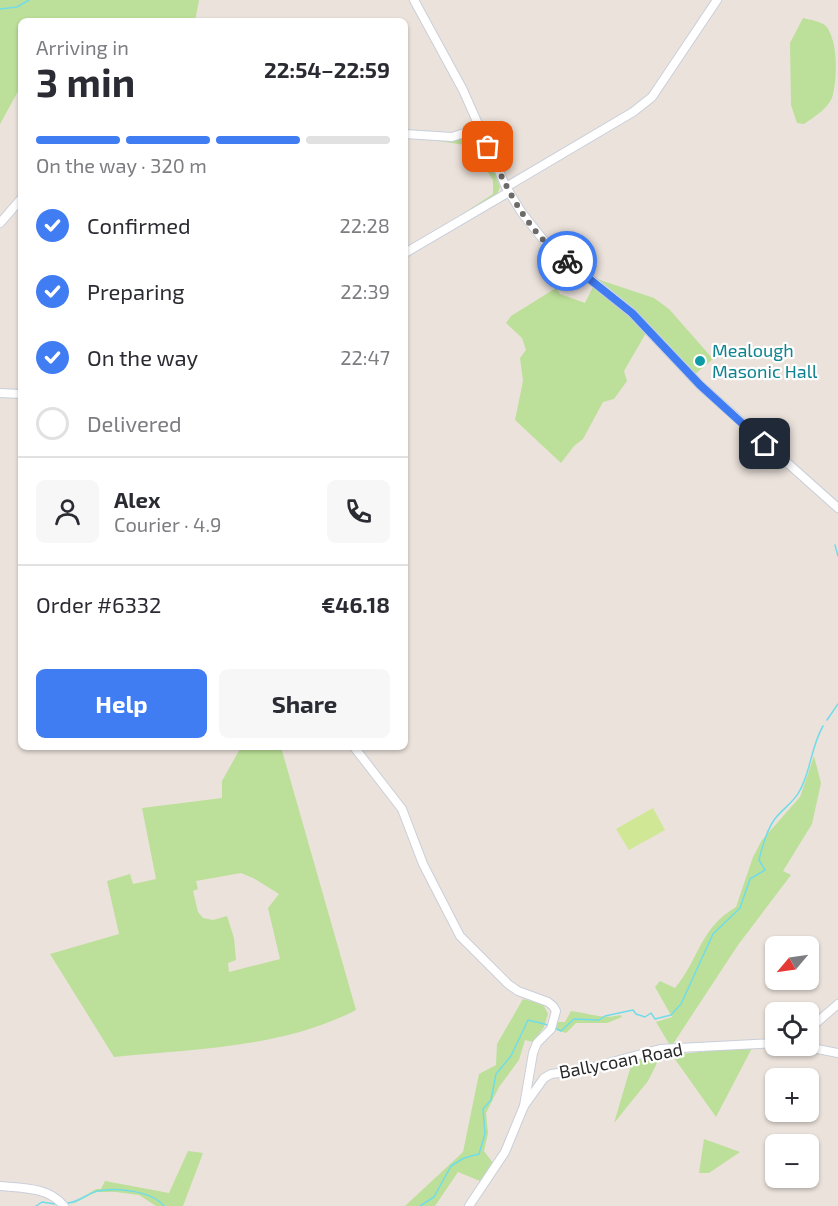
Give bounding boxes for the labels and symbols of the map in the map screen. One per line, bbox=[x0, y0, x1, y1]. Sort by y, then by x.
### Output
pin bbox=[462, 121, 513, 172]
courier bbox=[537, 231, 597, 291]
place label: Mealough Masonic Hall bbox=[712, 339, 818, 382]
marker: Mealough Masonic Hall bbox=[693, 354, 707, 368]
pin bbox=[739, 418, 790, 469]
north arrow bbox=[765, 936, 819, 990]
street label: Ballycoan Road bbox=[557, 1037, 684, 1083]

